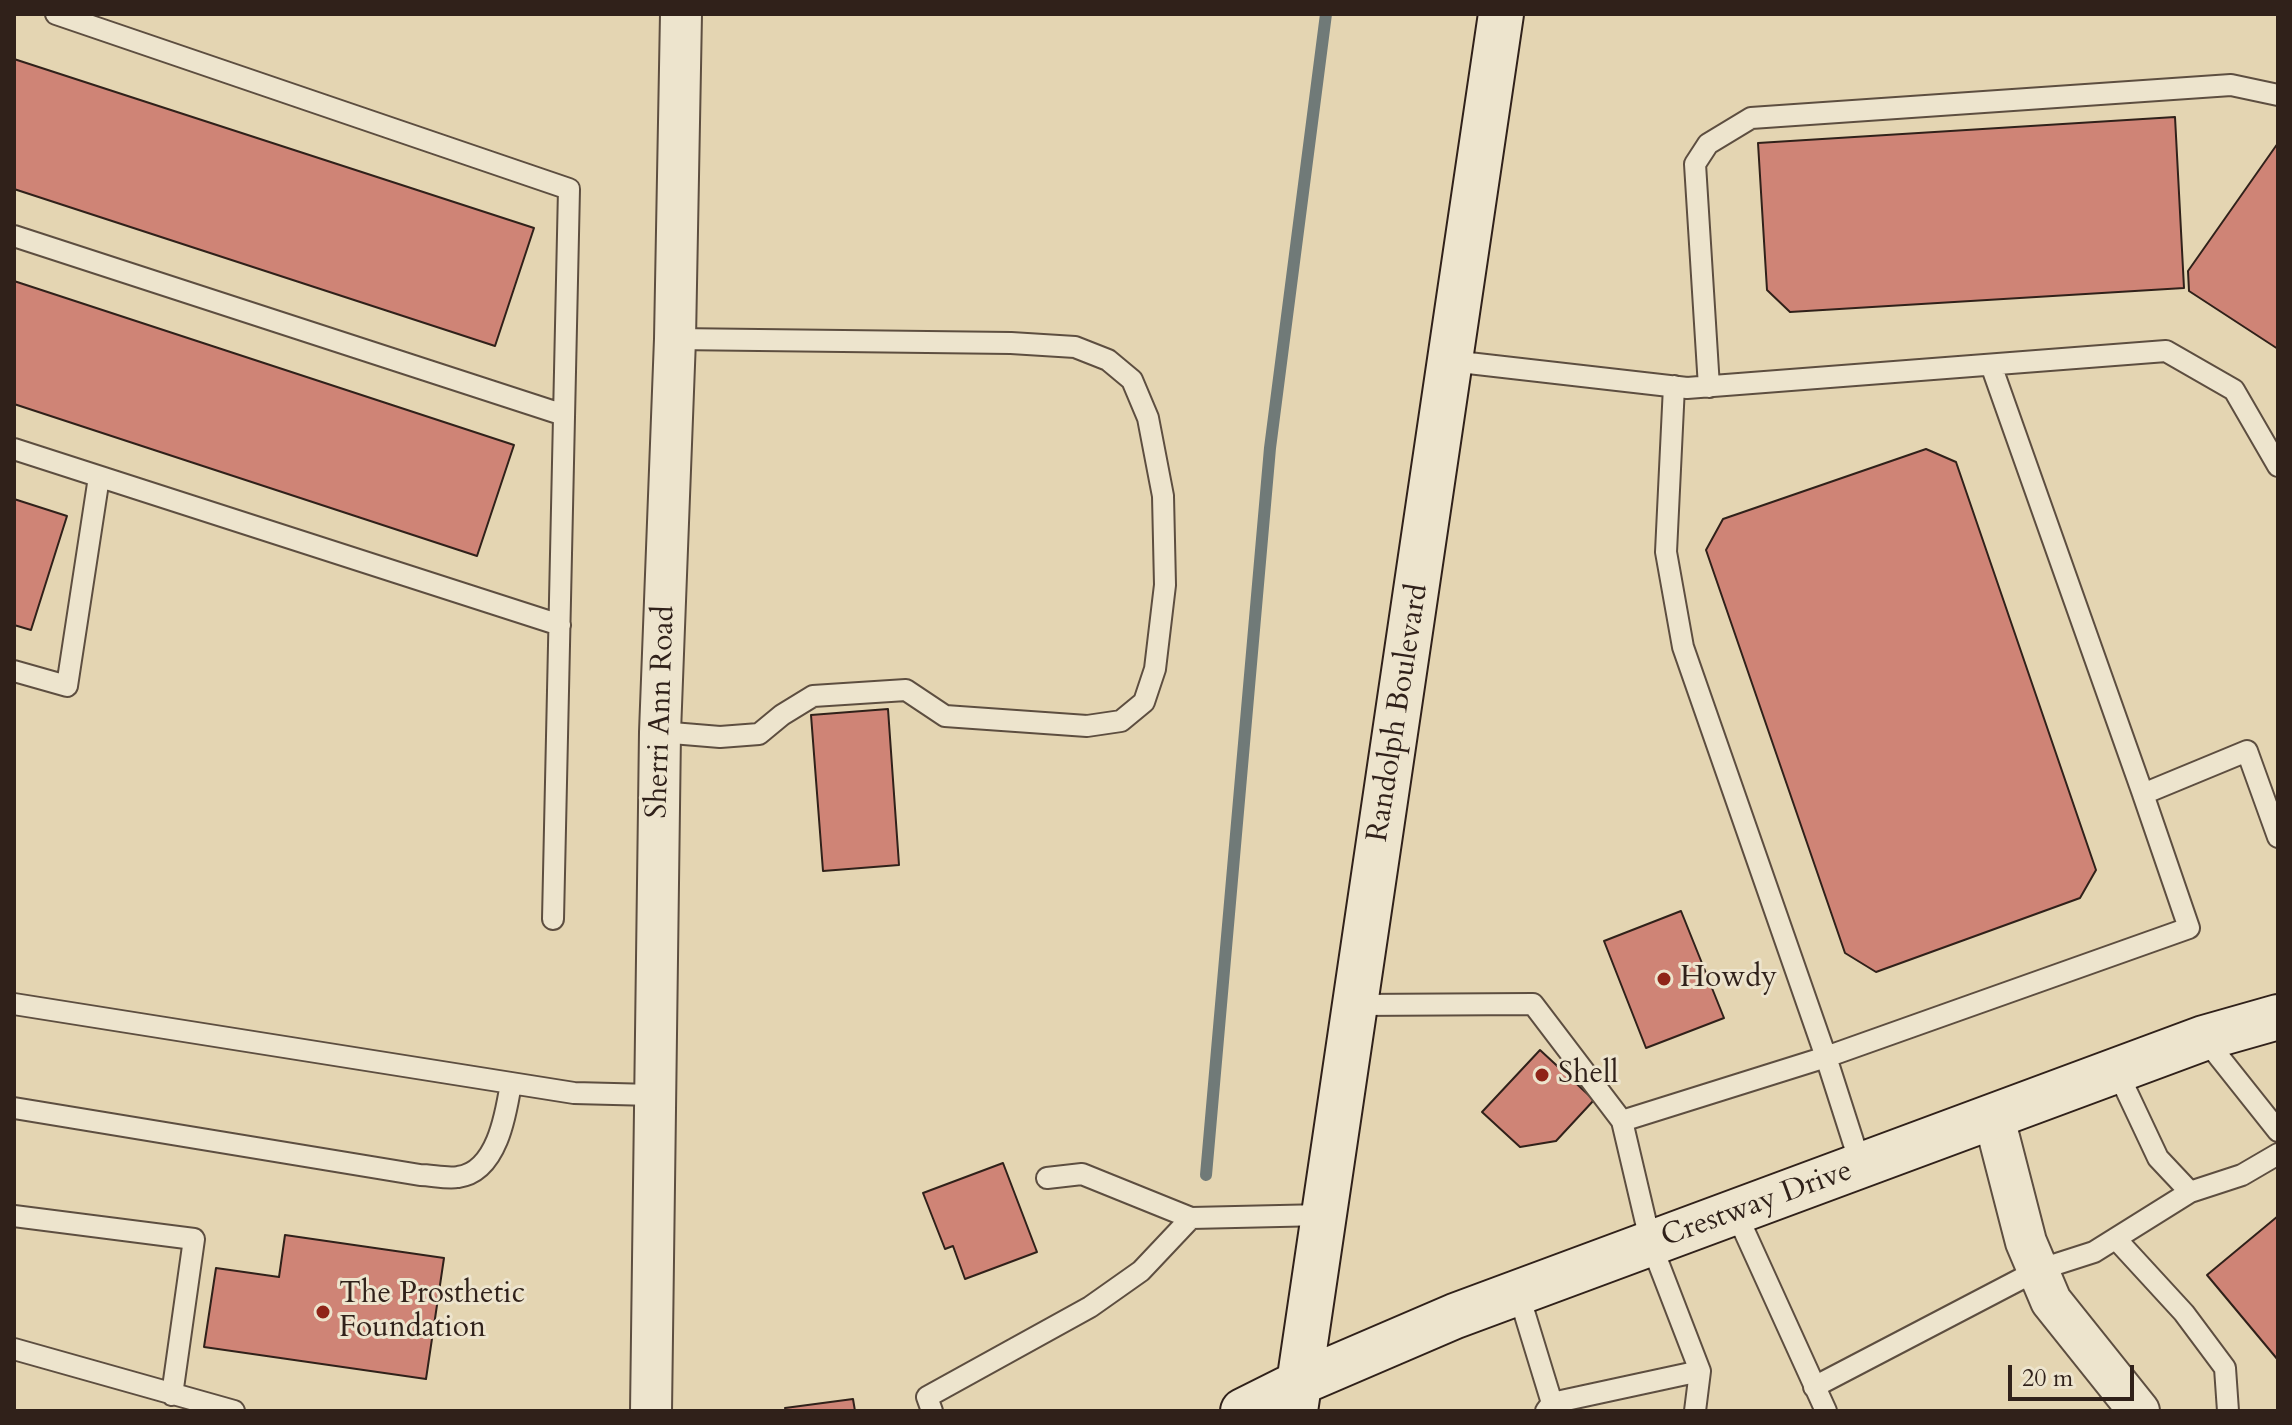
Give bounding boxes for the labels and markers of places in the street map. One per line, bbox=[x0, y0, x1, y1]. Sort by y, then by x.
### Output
place label: Howdy bbox=[1680, 961, 1777, 997]
marker: Howdy bbox=[1655, 970, 1673, 988]
place label: Shell bbox=[1558, 1057, 1618, 1093]
marker: Shell bbox=[1533, 1066, 1551, 1084]
place label: The Prosthetic Foundation bbox=[339, 1277, 525, 1348]
marker: The Prosthetic Foundation bbox=[314, 1303, 332, 1321]

